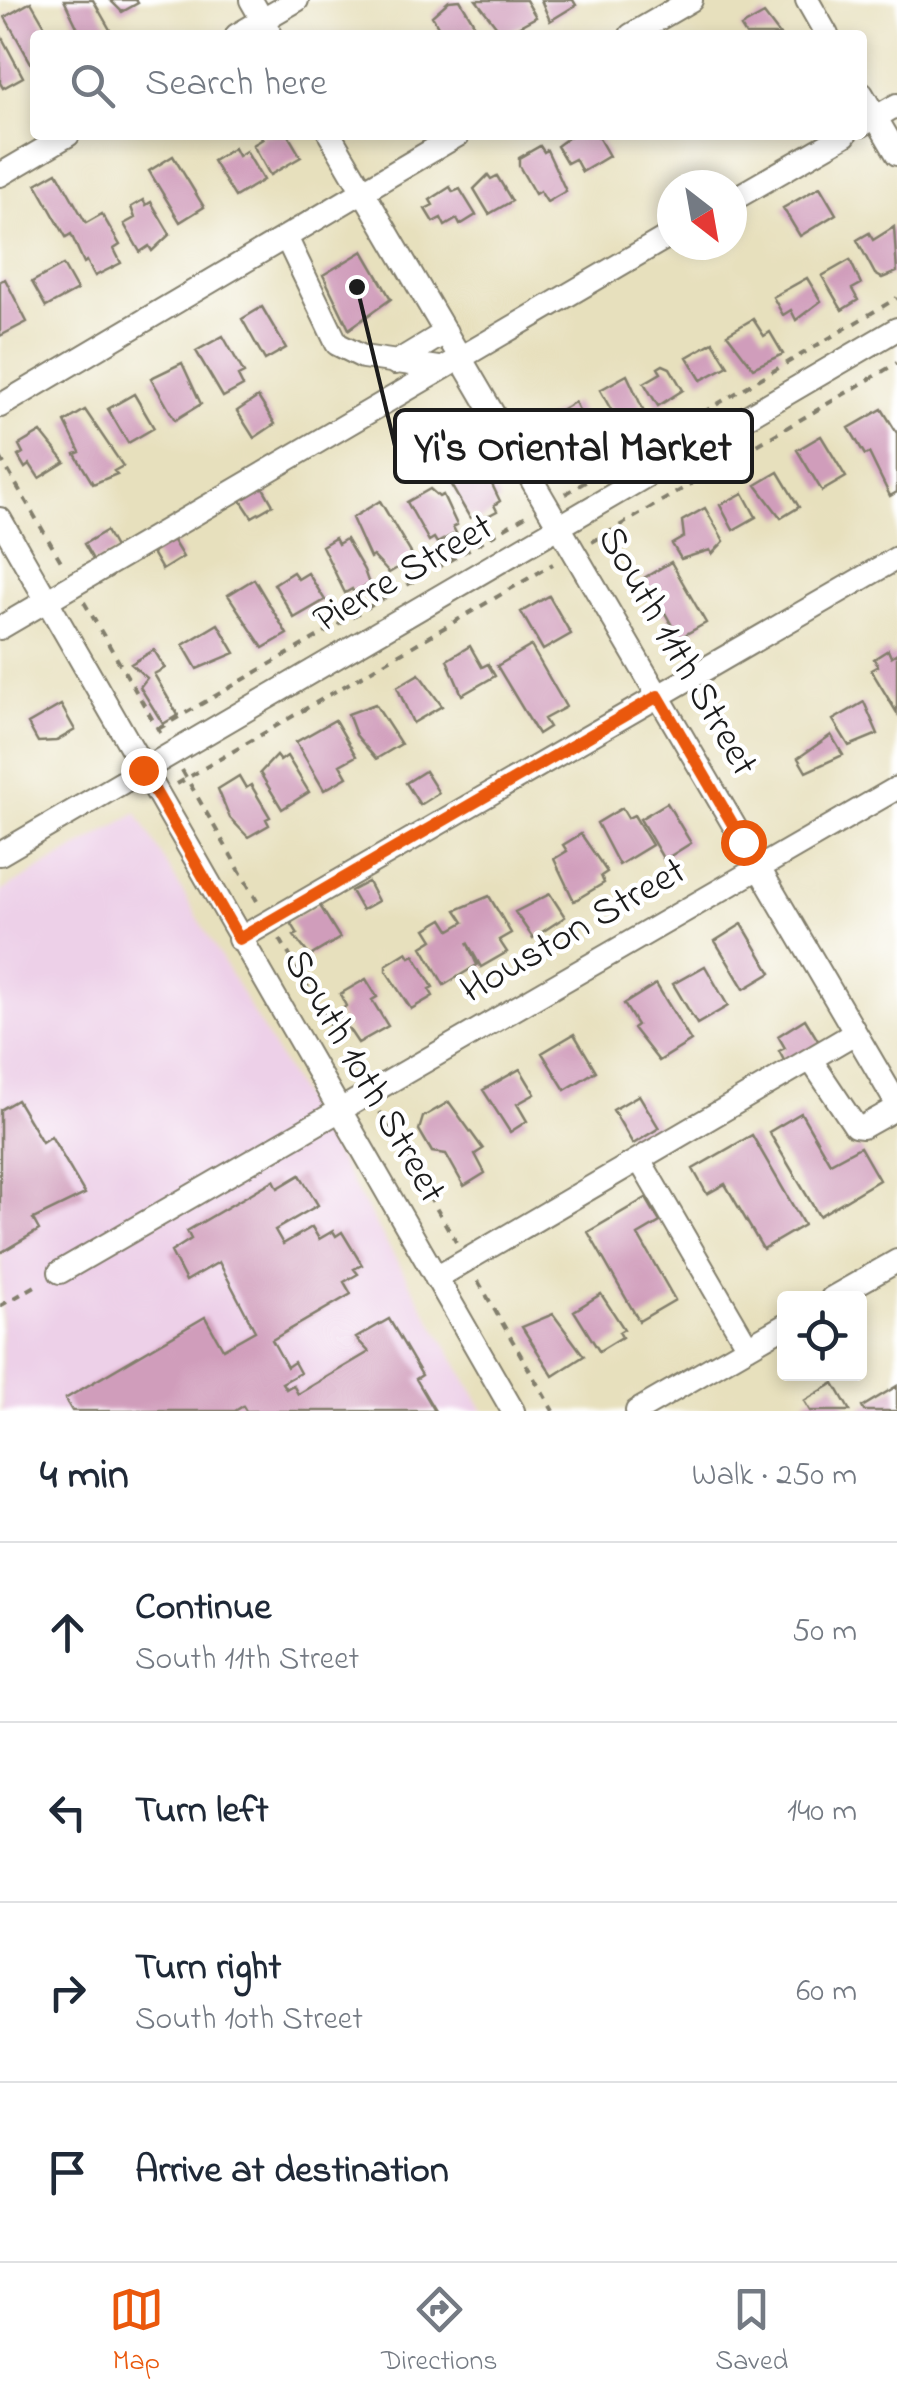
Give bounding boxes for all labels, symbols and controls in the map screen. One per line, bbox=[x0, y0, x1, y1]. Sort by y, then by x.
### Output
search box bbox=[30, 30, 867, 140]
text: Search here bbox=[145, 57, 327, 113]
icon: search bbox=[65, 58, 120, 113]
north arrow bbox=[657, 170, 747, 260]
callout: Yi's Oriental Market bbox=[395, 410, 752, 482]
text: Yi's Oriental Market bbox=[413, 419, 733, 480]
street label: Pierre Street bbox=[303, 500, 505, 650]
street label: South 11th Street bbox=[580, 516, 772, 788]
route end bbox=[121, 748, 167, 794]
route start bbox=[721, 820, 767, 866]
street label: Houston Street bbox=[450, 843, 698, 1021]
street label: South 10th Street bbox=[266, 939, 460, 1215]
map controls bbox=[777, 1291, 867, 1381]
button: locate bbox=[777, 1291, 867, 1381]
text: 4 min bbox=[40, 1446, 129, 1507]
text: Walk · 250 m bbox=[692, 1453, 857, 1500]
text: Continue bbox=[135, 1581, 271, 1637]
icon: ahead bbox=[40, 1605, 95, 1660]
text: 50 m bbox=[792, 1609, 857, 1656]
text: South 11th Street bbox=[135, 1637, 359, 1684]
text: Turn left bbox=[135, 1784, 268, 1840]
icon: left bbox=[40, 1785, 95, 1840]
text: 140 m bbox=[787, 1789, 857, 1836]
text: Turn right bbox=[135, 1941, 281, 1997]
icon: right bbox=[40, 1965, 95, 2020]
text: 60 m bbox=[796, 1969, 857, 2016]
text: South 10th Street bbox=[135, 1997, 363, 2044]
text: Arrive at destination bbox=[135, 2144, 449, 2200]
icon: arrive bbox=[40, 2145, 95, 2200]
tab: Map bbox=[109, 2282, 164, 2383]
tab: Directions bbox=[381, 2282, 498, 2383]
tab: Saved bbox=[715, 2282, 788, 2383]

